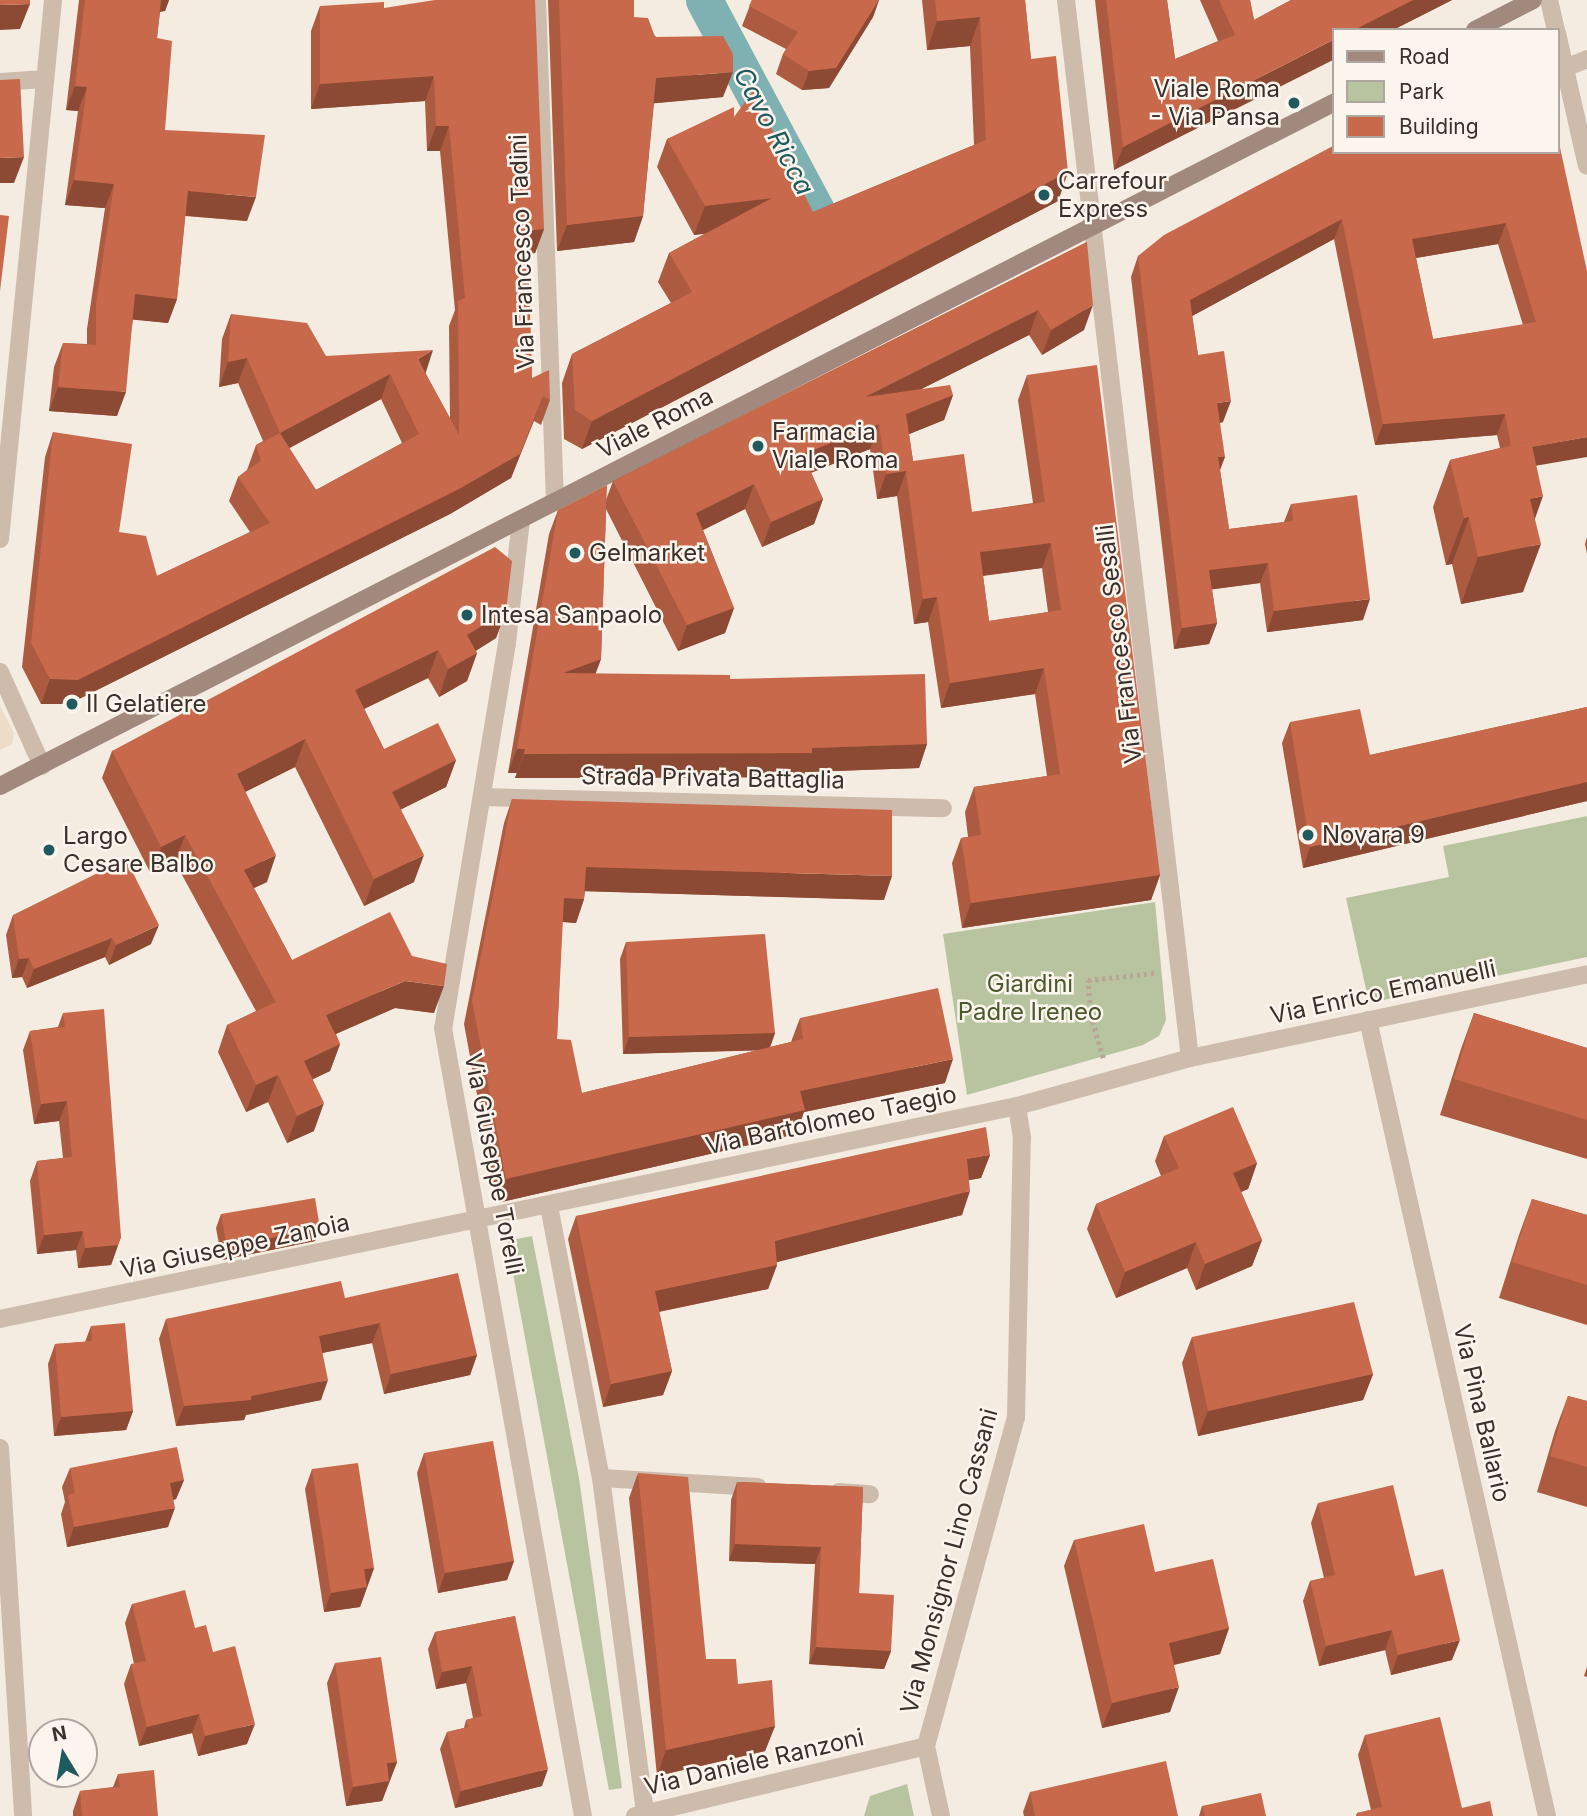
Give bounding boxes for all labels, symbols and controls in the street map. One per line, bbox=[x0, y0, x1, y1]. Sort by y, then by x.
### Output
legend bbox=[1332, 28, 1559, 154]
text: Road bbox=[1399, 44, 1450, 69]
water label: Cavo Ricca bbox=[727, 62, 821, 200]
place label: Viale Roma - Via Pansa bbox=[1150, 75, 1280, 131]
text: Park bbox=[1399, 79, 1444, 104]
marker: Viale Roma - Via Pansa bbox=[1286, 95, 1302, 111]
text: Building bbox=[1399, 114, 1479, 139]
street label: Via Francesco Tadini bbox=[503, 134, 541, 370]
place label: Carrefour Express bbox=[1058, 167, 1167, 223]
marker: Carrefour Express bbox=[1036, 187, 1052, 203]
street label: Viale Roma bbox=[592, 381, 718, 465]
place label: Farmacia Viale Roma bbox=[772, 418, 898, 474]
marker: Farmacia Viale Roma bbox=[750, 438, 766, 454]
street label: Via Francesco Sesalli bbox=[1090, 523, 1148, 765]
place label: Gelmarket bbox=[589, 539, 705, 567]
marker: Gelmarket bbox=[567, 545, 583, 561]
place label: Intesa Sanpaolo bbox=[481, 601, 662, 629]
marker: Intesa Sanpaolo bbox=[459, 607, 475, 623]
place label: Il Gelatiere bbox=[86, 690, 206, 718]
marker: Il Gelatiere bbox=[64, 696, 80, 712]
street label: Strada Privata Battaglia bbox=[581, 761, 845, 795]
place label: Novara 9 bbox=[1322, 821, 1425, 849]
place label: Largo Cesare Balbo bbox=[63, 822, 214, 878]
marker: Novara 9 bbox=[1300, 827, 1316, 843]
marker: Largo Cesare Balbo bbox=[41, 842, 57, 858]
street label: Via Enrico Emanuelli bbox=[1268, 954, 1498, 1030]
park label: Giardini Padre Ireneo bbox=[958, 970, 1102, 1026]
street label: Via Giuseppe Torelli bbox=[458, 1051, 530, 1277]
street label: Via Bartolomeo Taegio bbox=[703, 1079, 959, 1161]
street label: Via Giuseppe Zanoia bbox=[118, 1208, 352, 1284]
street label: Via Pina Ballario bbox=[1447, 1321, 1517, 1505]
street label: Via Monsignor Lino Cassani bbox=[894, 1405, 1004, 1717]
north arrow bbox=[28, 1718, 98, 1788]
text: N bbox=[50, 1721, 69, 1747]
street label: Via Daniele Ranzoni bbox=[642, 1723, 866, 1801]

